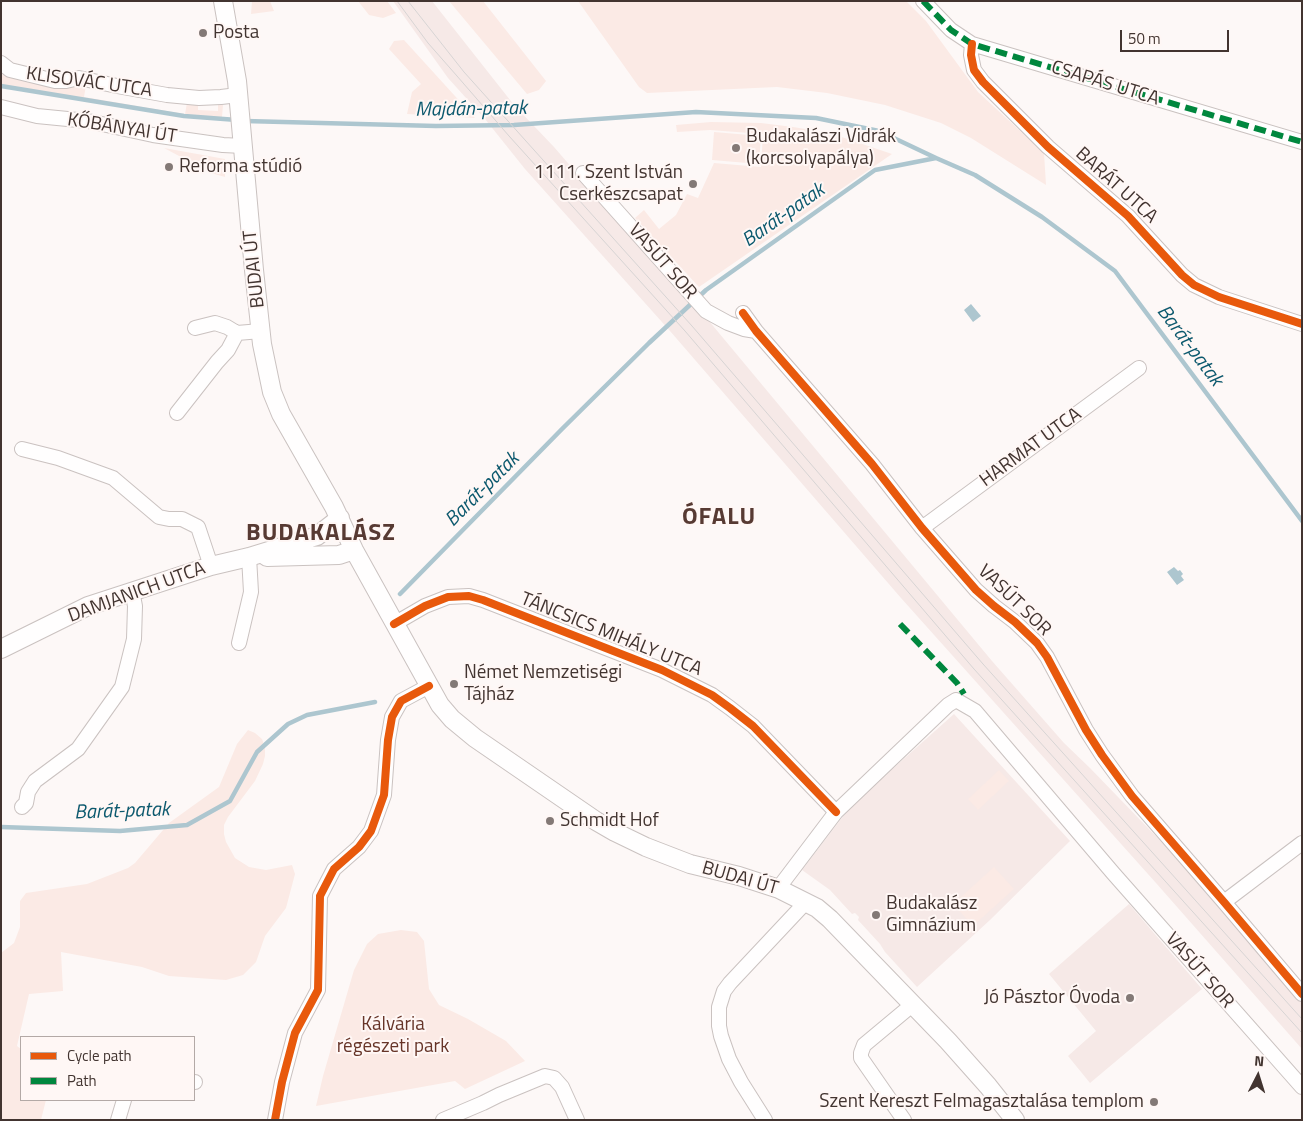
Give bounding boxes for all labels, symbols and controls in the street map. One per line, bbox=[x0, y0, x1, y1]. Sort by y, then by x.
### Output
scale bar bbox=[1123, 20, 1232, 52]
place label: Posta bbox=[213, 22, 259, 44]
marker: Posta bbox=[197, 27, 209, 39]
text: 50 m bbox=[1128, 27, 1161, 50]
street label: CSAPÁS UTCA bbox=[1048, 57, 1162, 111]
street label: KLISOVÁC UTCA bbox=[25, 63, 153, 103]
water label: Majdán-patak bbox=[415, 97, 527, 123]
street label: KŐBÁNYAI ÚT bbox=[66, 109, 178, 149]
place label: Budakalászi Vidrák (korcsolyapálya) bbox=[746, 126, 896, 170]
marker: Budakalászi Vidrák (korcsolyapálya) bbox=[730, 142, 742, 154]
street label: BARÁT UTCA bbox=[1070, 143, 1162, 229]
place label: Reforma stúdió bbox=[179, 156, 302, 178]
marker: Reforma stúdió bbox=[163, 161, 175, 173]
place label: 1111. Szent István Cserkészcsapat bbox=[534, 162, 683, 206]
marker: 1111. Szent István Cserkészcsapat bbox=[687, 178, 699, 190]
water label: Barát-patak bbox=[738, 179, 830, 253]
street label: VASÚT SOR bbox=[623, 219, 701, 305]
street label: BUDAI ÚT bbox=[240, 229, 270, 309]
water label: Barát-patak bbox=[1151, 301, 1227, 391]
street label: HARMAT UTCA bbox=[976, 403, 1086, 493]
water label: Barát-patak bbox=[441, 448, 525, 532]
district label: ÓFALU bbox=[681, 504, 757, 532]
district label: BUDAKALÁSZ bbox=[245, 520, 397, 548]
street label: DAMJANICH UTCA bbox=[65, 558, 209, 628]
street label: VASÚT SOR bbox=[973, 561, 1055, 641]
street label: TÁNCSICS MIHÁLY UTCA bbox=[517, 588, 705, 682]
place label: Német Nemzetiségi Tájház bbox=[464, 662, 622, 706]
marker: Német Nemzetiségi Tájház bbox=[448, 678, 460, 690]
water label: Barát-patak bbox=[74, 798, 170, 826]
place label: Schmidt Hof bbox=[560, 810, 659, 832]
marker: Schmidt Hof bbox=[544, 815, 556, 827]
street label: BUDAI ÚT bbox=[699, 857, 781, 901]
place label: Budakalász Gimnázium bbox=[886, 893, 977, 937]
marker: Budakalász Gimnázium bbox=[870, 909, 882, 921]
street label: VASÚT SOR bbox=[1160, 928, 1238, 1014]
place label: Jó Pásztor Óvoda bbox=[984, 987, 1120, 1009]
marker: Jó Pásztor Óvoda bbox=[1124, 992, 1136, 1004]
park label: Kálvária régészeti park bbox=[337, 1014, 449, 1058]
legend bbox=[20, 1036, 195, 1101]
text: Cycle path bbox=[67, 1044, 132, 1067]
text: N bbox=[1254, 1050, 1265, 1071]
north arrow bbox=[1233, 1051, 1283, 1101]
text: Path bbox=[67, 1069, 97, 1092]
place label: Szent Kereszt Felmagasztalása templom bbox=[819, 1091, 1144, 1113]
marker: Szent Kereszt Felmagasztalása templom bbox=[1148, 1096, 1160, 1108]

